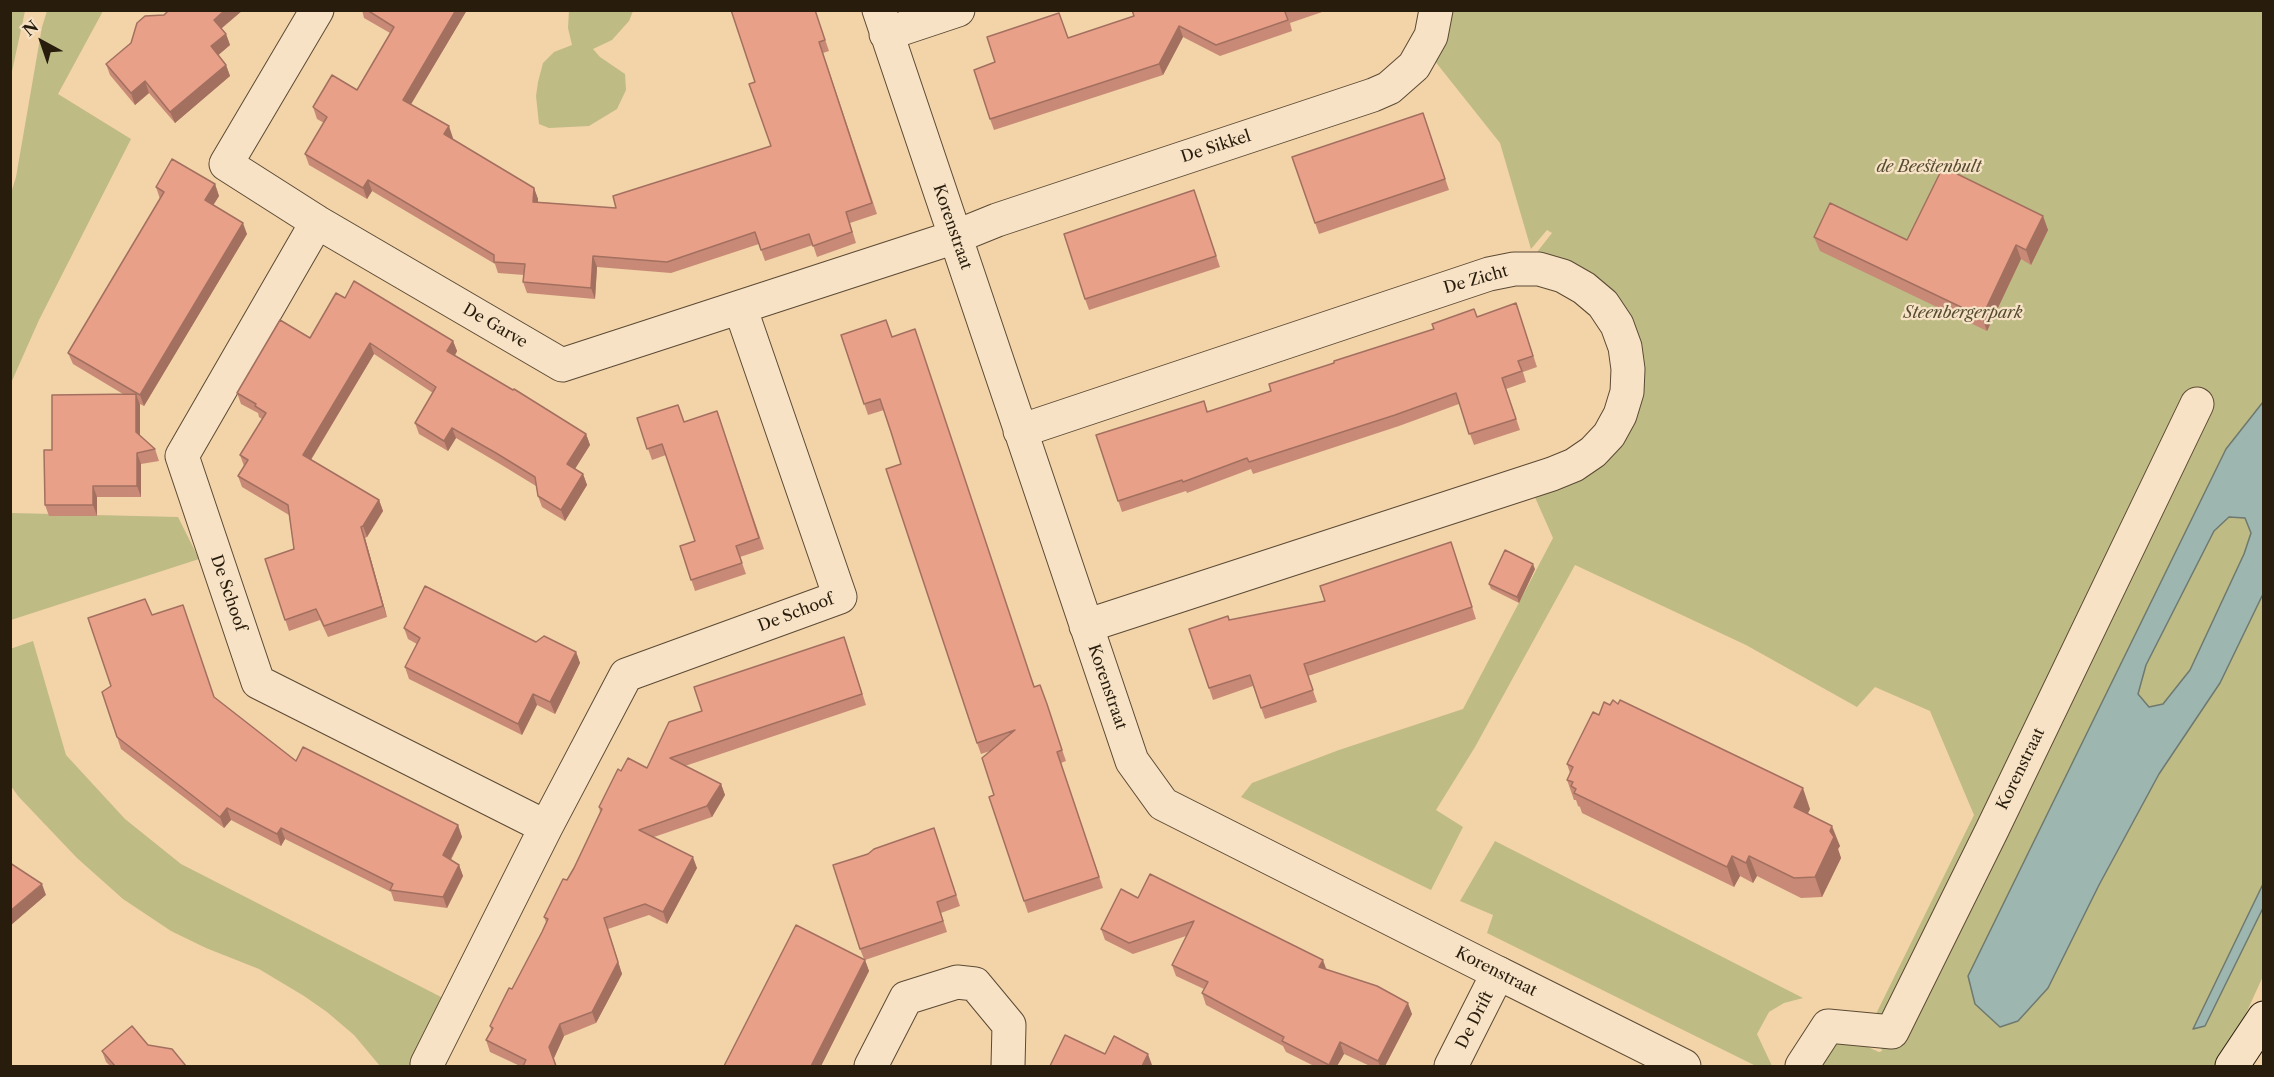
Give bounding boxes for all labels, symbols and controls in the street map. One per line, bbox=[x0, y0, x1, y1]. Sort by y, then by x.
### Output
north arrow bbox=[12, 12, 72, 72]
text: N bbox=[19, 16, 42, 40]
street label: De Sikkel bbox=[1179, 127, 1253, 167]
park label: de Beestenbult bbox=[1877, 157, 1981, 177]
street label: Korenstraat bbox=[928, 182, 976, 272]
street label: De Zicht bbox=[1442, 262, 1510, 298]
street label: De Garve bbox=[459, 300, 531, 352]
park label: Steenbergerpark bbox=[1903, 303, 2023, 323]
street label: De Schoof bbox=[206, 552, 250, 634]
street label: De Schoof bbox=[755, 590, 837, 636]
street label: Korenstraat bbox=[1083, 642, 1131, 732]
street label: Korenstraat bbox=[1993, 725, 2049, 813]
street label: Korenstraat bbox=[1452, 943, 1540, 1001]
street label: De Drift bbox=[1452, 988, 1498, 1052]

